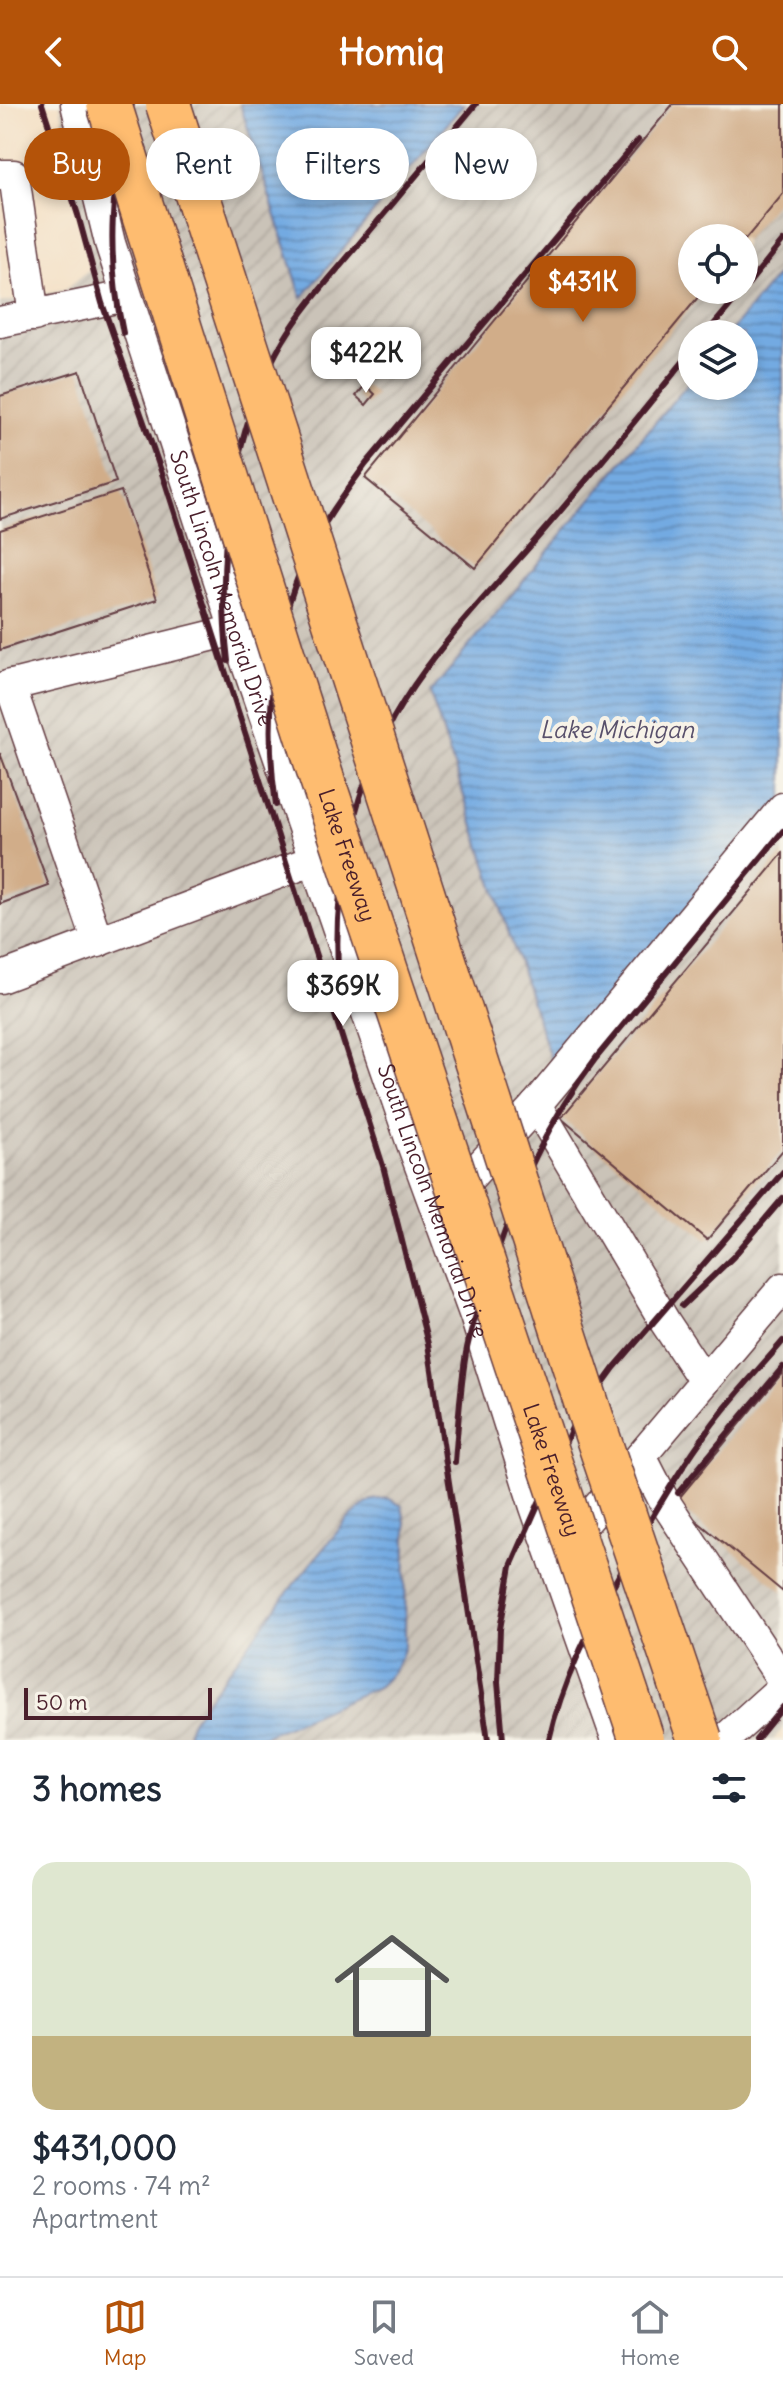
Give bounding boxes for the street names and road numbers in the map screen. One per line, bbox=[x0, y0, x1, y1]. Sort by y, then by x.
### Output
street label: South Lincoln Memorial Drive bbox=[164, 447, 281, 730]
street label: Lake Freeway bbox=[312, 785, 382, 925]
street label: South Lincoln Memorial Drive bbox=[371, 1060, 495, 1341]
street label: Lake Freeway bbox=[517, 1400, 587, 1540]

